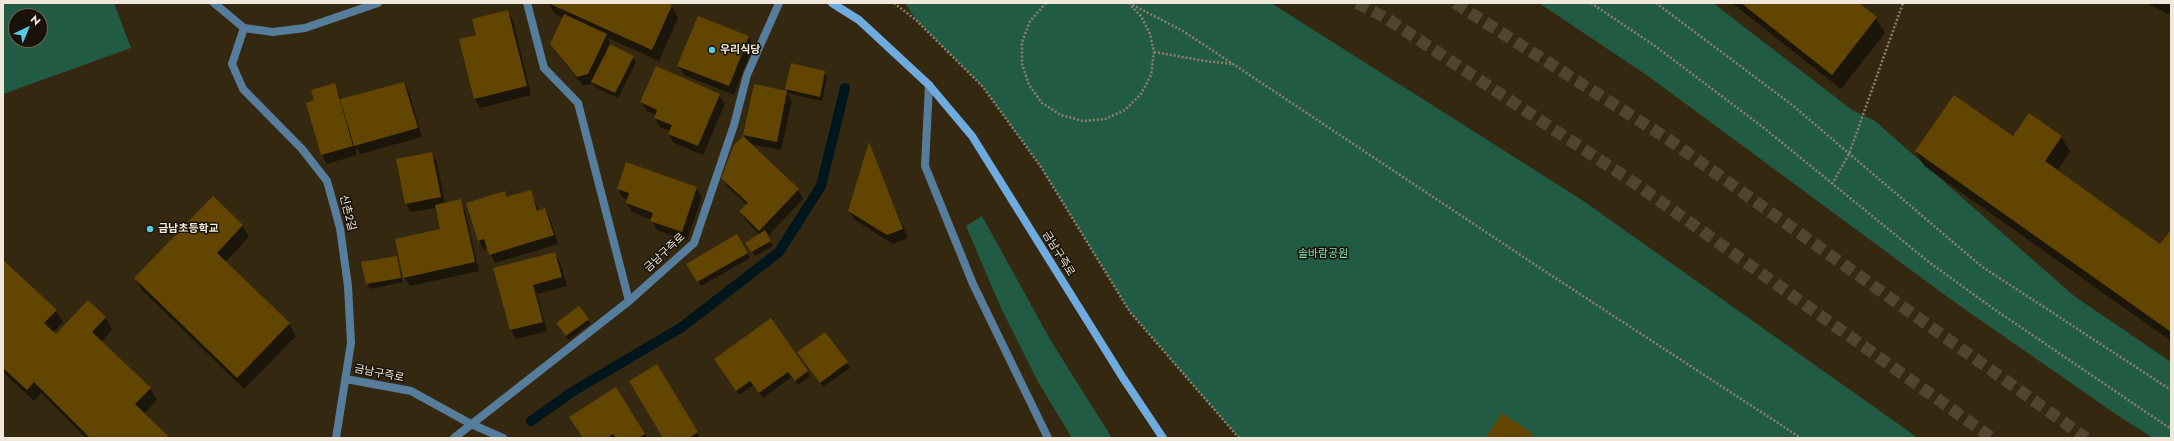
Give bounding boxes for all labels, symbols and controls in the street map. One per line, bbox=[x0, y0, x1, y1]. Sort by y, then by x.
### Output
north arrow bbox=[8, 8, 48, 48]
text: N bbox=[27, 11, 44, 29]
place label: 우리식당 bbox=[720, 43, 760, 57]
marker: 우리식당 bbox=[707, 45, 717, 55]
street label: 신촌2길 bbox=[336, 194, 358, 232]
place label: 금남초등학교 bbox=[158, 222, 219, 236]
marker: 금남초등학교 bbox=[145, 224, 155, 234]
street label: 금남구즉로 bbox=[1039, 229, 1077, 279]
street label: 금남구즉로 bbox=[642, 231, 688, 275]
park label: 솔바람공원 bbox=[1298, 247, 1348, 261]
street label: 금남구즉로 bbox=[353, 363, 405, 385]

